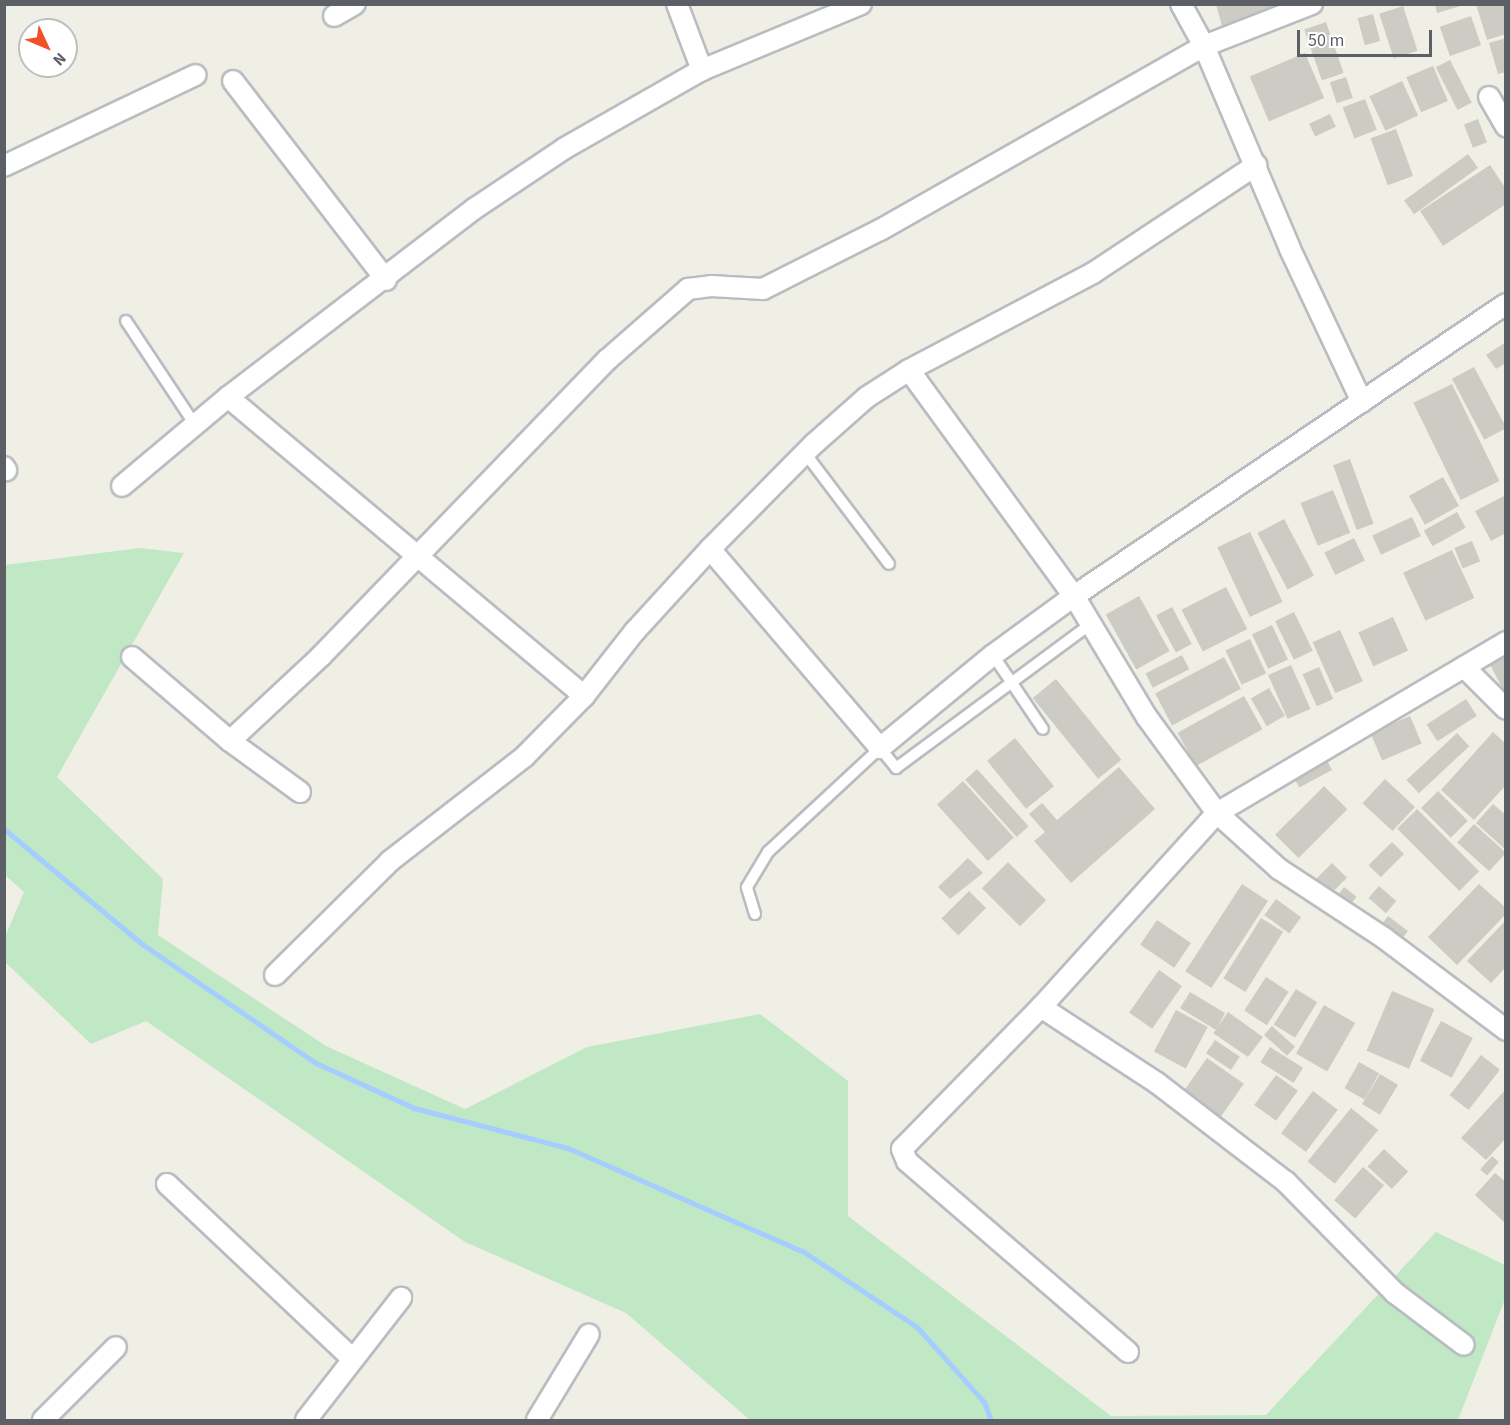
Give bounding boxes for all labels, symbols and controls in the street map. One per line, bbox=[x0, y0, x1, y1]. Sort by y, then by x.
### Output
north arrow bbox=[18, 18, 78, 78]
scale bar bbox=[1300, 18, 1435, 56]
text: 50 m bbox=[1308, 28, 1344, 53]
text: N bbox=[48, 48, 71, 71]

